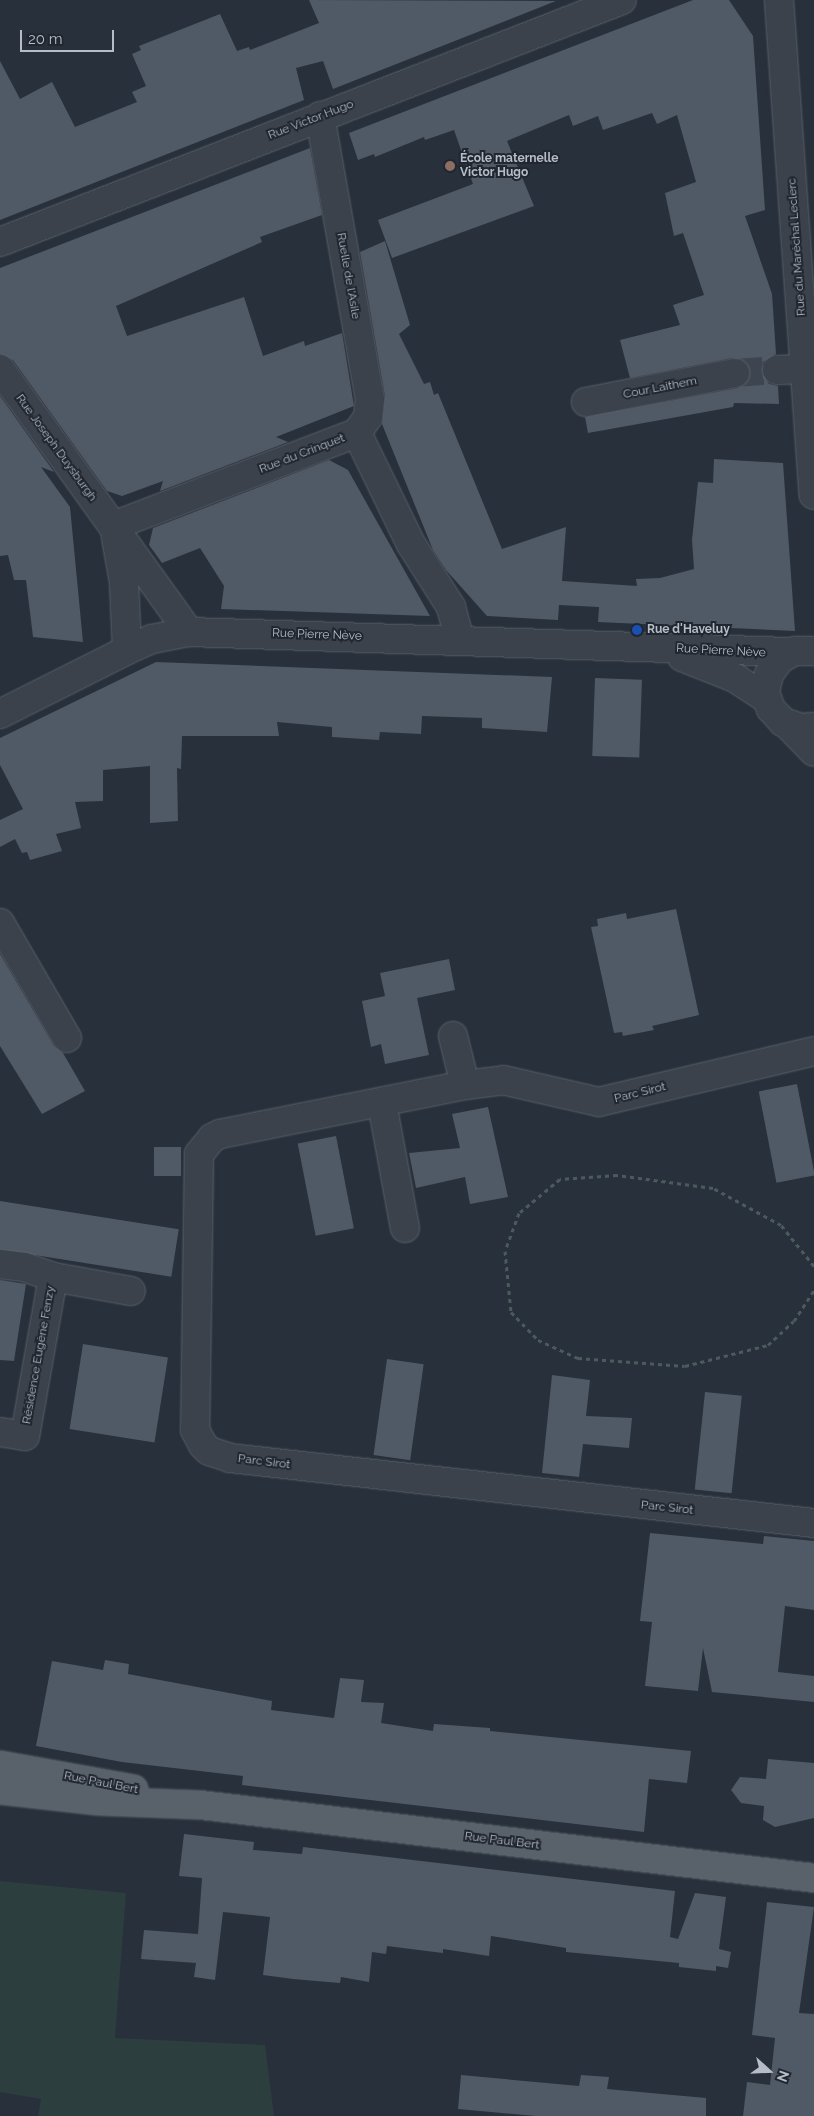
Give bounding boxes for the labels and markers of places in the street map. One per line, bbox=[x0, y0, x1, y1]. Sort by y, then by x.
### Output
place label: École maternelle Victor Hugo bbox=[460, 152, 559, 180]
marker: École maternelle Victor Hugo bbox=[444, 160, 456, 172]
place label: Rue d'Haveluy bbox=[647, 623, 730, 637]
marker: Rue d'Haveluy bbox=[631, 624, 643, 636]

